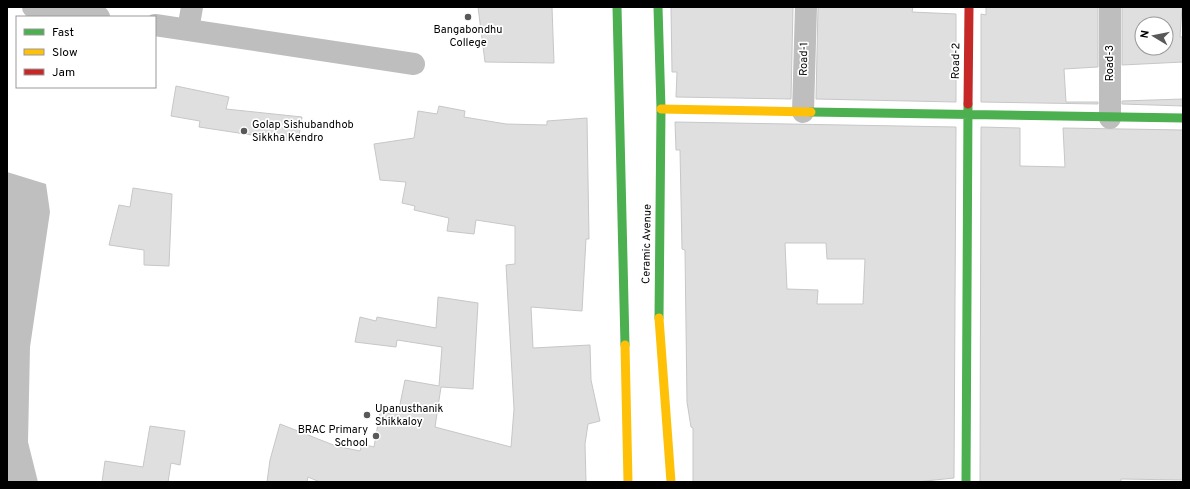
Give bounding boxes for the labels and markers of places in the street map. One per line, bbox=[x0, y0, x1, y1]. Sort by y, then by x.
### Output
marker: Bangabondhu College bbox=[463, 12, 473, 22]
place label: Bangabondhu College bbox=[433, 23, 503, 50]
place label: Golap Sishubandhob Sikkha Kendro bbox=[252, 118, 354, 145]
marker: Golap Sishubandhob Sikkha Kendro bbox=[239, 126, 249, 136]
place label: Upanusthanik Shikkaloy bbox=[375, 402, 443, 429]
marker: Upanusthanik Shikkaloy bbox=[362, 410, 372, 420]
place label: BRAC Primary School bbox=[298, 423, 368, 450]
marker: BRAC Primary School bbox=[371, 431, 381, 441]

